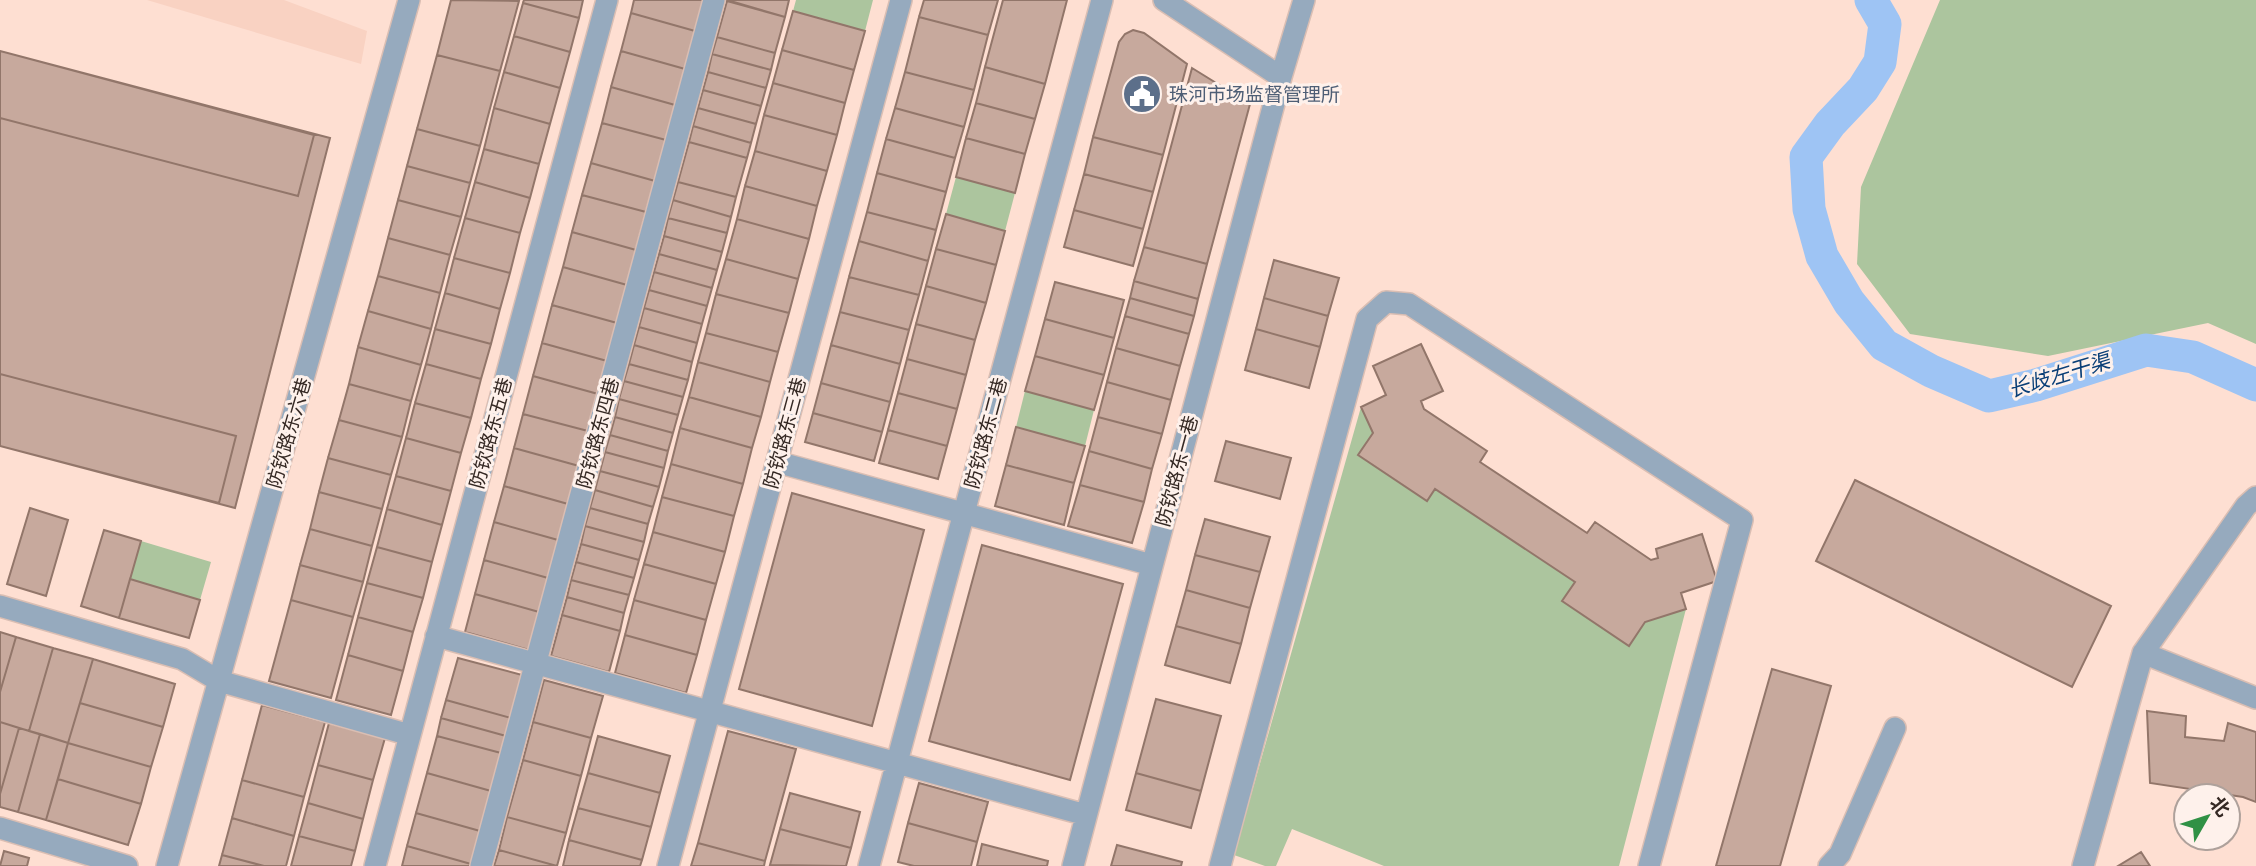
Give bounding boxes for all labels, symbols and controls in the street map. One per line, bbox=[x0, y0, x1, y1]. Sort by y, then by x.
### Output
public building icon: 珠河市场监督管理所 bbox=[1121, 73, 1163, 115]
place label: 珠河市场监督管理所 bbox=[1169, 83, 1340, 106]
water label: 长歧左干渠 bbox=[2005, 347, 2116, 402]
street label: 防钦路东六巷 bbox=[262, 375, 316, 491]
street label: 防钦路东五巷 bbox=[465, 375, 517, 491]
street label: 防钦路东四巷 bbox=[572, 375, 624, 491]
street label: 防钦路东三巷 bbox=[759, 375, 811, 491]
street label: 防钦路东二巷 bbox=[960, 375, 1012, 491]
street label: 防钦路东一巷 bbox=[1151, 413, 1203, 529]
north arrow bbox=[2172, 782, 2242, 852]
text: 北 bbox=[2205, 792, 2235, 821]

